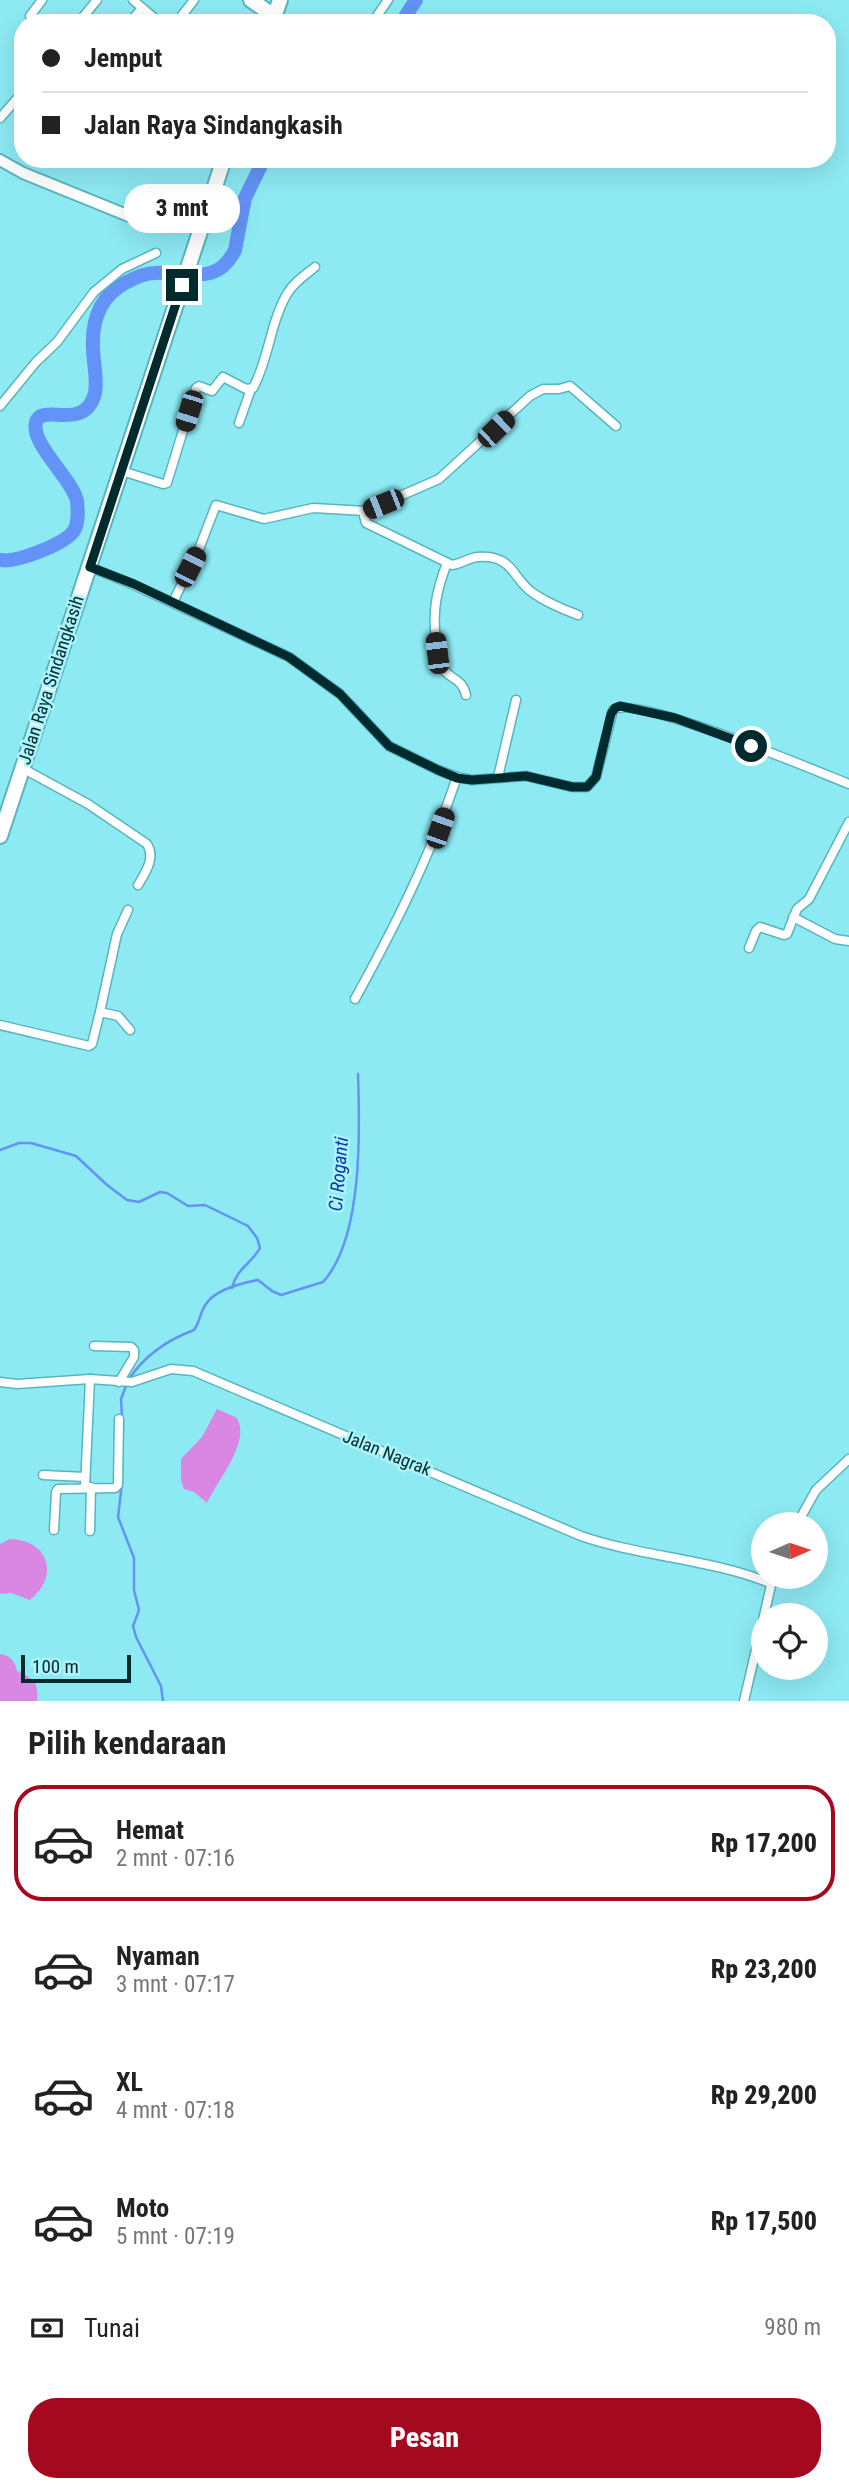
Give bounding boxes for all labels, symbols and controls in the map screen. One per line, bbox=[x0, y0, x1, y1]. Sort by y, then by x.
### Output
text: Jemput bbox=[84, 43, 162, 73]
text: Jalan Raya Sindangkasih bbox=[84, 110, 343, 140]
callout: 3 mnt bbox=[124, 184, 240, 232]
text: 3 mnt bbox=[156, 195, 208, 222]
route end bbox=[166, 269, 198, 301]
car bbox=[173, 388, 206, 434]
car bbox=[474, 407, 519, 451]
car bbox=[360, 486, 407, 522]
car bbox=[172, 544, 209, 590]
street label: Jalan Raya Sindangkasih bbox=[13, 593, 88, 767]
car bbox=[425, 631, 450, 675]
route start bbox=[735, 730, 767, 762]
car bbox=[424, 805, 457, 851]
water label: Ci Roganti bbox=[324, 1135, 353, 1212]
street label: Jalan Nagrak bbox=[340, 1425, 434, 1480]
north arrow bbox=[751, 1512, 828, 1589]
map controls bbox=[751, 1512, 828, 1680]
button: locate bbox=[751, 1603, 828, 1680]
scale bar bbox=[21, 1652, 131, 1684]
text: 100 m bbox=[32, 1655, 79, 1678]
text: Pilih kendaraan bbox=[28, 1724, 227, 1762]
icon: car bbox=[32, 1812, 95, 1875]
text: Hemat bbox=[116, 1815, 184, 1845]
text: Rp 17,200 bbox=[711, 1828, 817, 1858]
text: 2 mnt · 07:16 bbox=[116, 1845, 235, 1872]
icon: car bbox=[32, 1938, 95, 2001]
text: Nyaman bbox=[116, 1941, 200, 1971]
text: Rp 23,200 bbox=[711, 1954, 817, 1984]
text: 3 mnt · 07:17 bbox=[116, 1971, 235, 1998]
icon: car bbox=[32, 2064, 95, 2127]
text: XL bbox=[116, 2067, 143, 2097]
text: Rp 29,200 bbox=[711, 2080, 817, 2110]
text: 4 mnt · 07:18 bbox=[116, 2097, 235, 2124]
icon: car bbox=[32, 2190, 95, 2253]
text: Moto bbox=[116, 2193, 169, 2223]
text: Rp 17,500 bbox=[711, 2206, 817, 2236]
text: 5 mnt · 07:19 bbox=[116, 2223, 235, 2250]
icon: cash bbox=[28, 2309, 66, 2347]
text: Tunai bbox=[84, 2313, 140, 2343]
text: 980 m bbox=[764, 2314, 821, 2341]
button: Pesan bbox=[28, 2398, 821, 2478]

